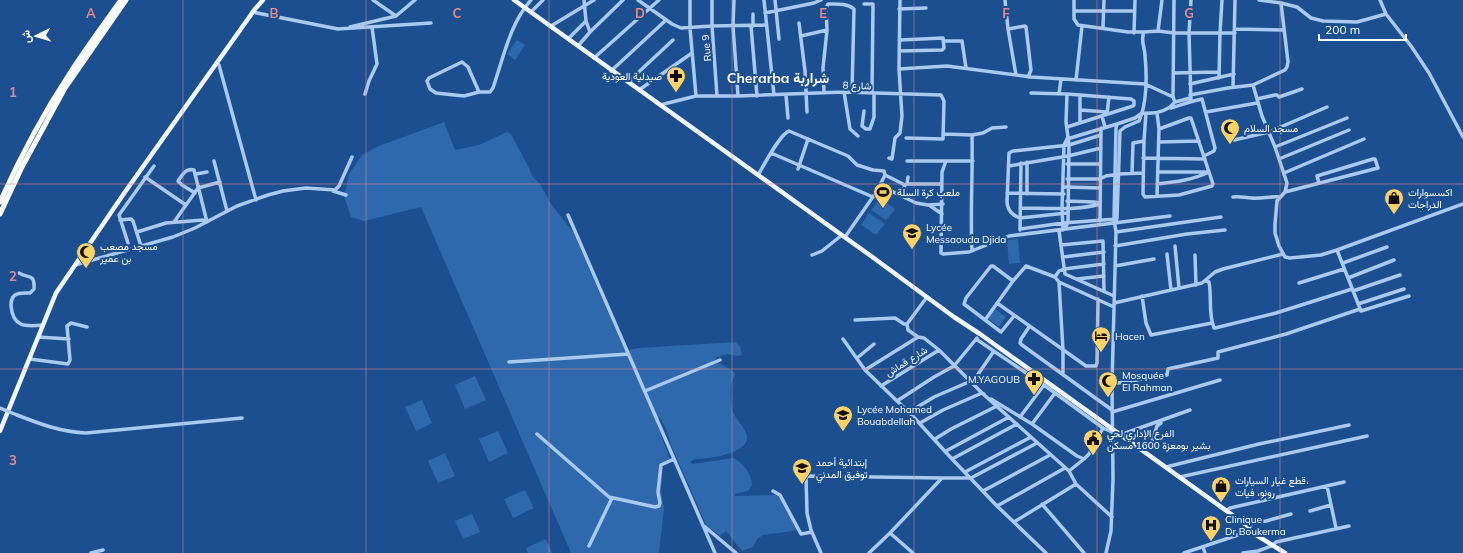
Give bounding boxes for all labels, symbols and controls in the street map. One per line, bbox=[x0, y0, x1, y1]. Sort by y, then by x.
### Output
text: A bbox=[86, 5, 96, 21]
text: B bbox=[270, 5, 279, 21]
text: C bbox=[453, 5, 462, 21]
text: D bbox=[635, 5, 645, 21]
text: E bbox=[819, 5, 827, 21]
text: F bbox=[1002, 5, 1010, 21]
text: G bbox=[1184, 5, 1194, 21]
north arrow bbox=[16, 16, 56, 56]
scale bar bbox=[1319, 16, 1406, 42]
text: 200 m bbox=[1325, 22, 1360, 37]
text: ش bbox=[18, 30, 34, 44]
street label: Rue 9 bbox=[699, 34, 714, 62]
pharmacy icon: صيدلية العودية bbox=[665, 65, 687, 93]
district label: Cherarba شراربة bbox=[727, 69, 829, 87]
place label: صيدلية العودية bbox=[602, 70, 662, 83]
street label: شارع 8 bbox=[842, 79, 872, 93]
text: 1 bbox=[9, 84, 17, 100]
mosque icon: مسجد السلام bbox=[1219, 117, 1241, 145]
place label: مسجد السلام bbox=[1244, 122, 1298, 135]
sports icon: ملعب كرة السلة bbox=[872, 181, 894, 209]
place label: ملعب كرة السلة bbox=[897, 186, 960, 199]
place label: اكسسوارات الدراجات bbox=[1408, 186, 1452, 211]
shop icon: اكسسوارات الدراجات bbox=[1383, 187, 1405, 215]
place label: Lycée Messaouda Djida bbox=[926, 221, 1006, 246]
school or university icon: Lycée Messaouda Djida bbox=[901, 222, 923, 250]
place label: مسجد مصعب بن عمير bbox=[99, 240, 157, 265]
mosque icon: مسجد مصعب بن عمير bbox=[75, 241, 97, 269]
text: 2 bbox=[9, 268, 17, 284]
hotel icon: Hacen bbox=[1090, 325, 1112, 353]
place label: Hacen bbox=[1115, 330, 1145, 343]
street label: شارع قماش bbox=[883, 343, 930, 380]
pharmacy icon: M.YAGOUB bbox=[1023, 368, 1045, 396]
place label: Mosquée El Rahman bbox=[1122, 369, 1172, 394]
mosque icon: Mosquée El Rahman bbox=[1097, 370, 1119, 398]
place label: M.YAGOUB bbox=[968, 373, 1020, 386]
place label: Lycée Mohamed Bouabdellah bbox=[857, 403, 932, 428]
school or university icon: Lycée Mohamed Bouabdellah bbox=[832, 404, 854, 432]
place label: الفرع الإداري لحي بشير بومعزة 1600 مسكن bbox=[1107, 427, 1210, 452]
public building icon: الفرع الإداري لحي بشير بومعزة 1600 مسكن bbox=[1082, 428, 1104, 456]
text: 3 bbox=[9, 452, 17, 468]
place label: إبتدائية أحمد توفيق المدني bbox=[816, 456, 868, 483]
school or university icon: إبتدائية أحمد توفيق المدني bbox=[791, 457, 813, 485]
place label: قطع غيار السيارات، رونو، فيات bbox=[1235, 474, 1309, 499]
shop icon: قطع غيار السيارات، رونو، فيات bbox=[1210, 475, 1232, 503]
place label: Clinique Dr Boukerma bbox=[1225, 513, 1286, 538]
hospital icon: Clinique Dr Boukerma bbox=[1200, 514, 1222, 542]

